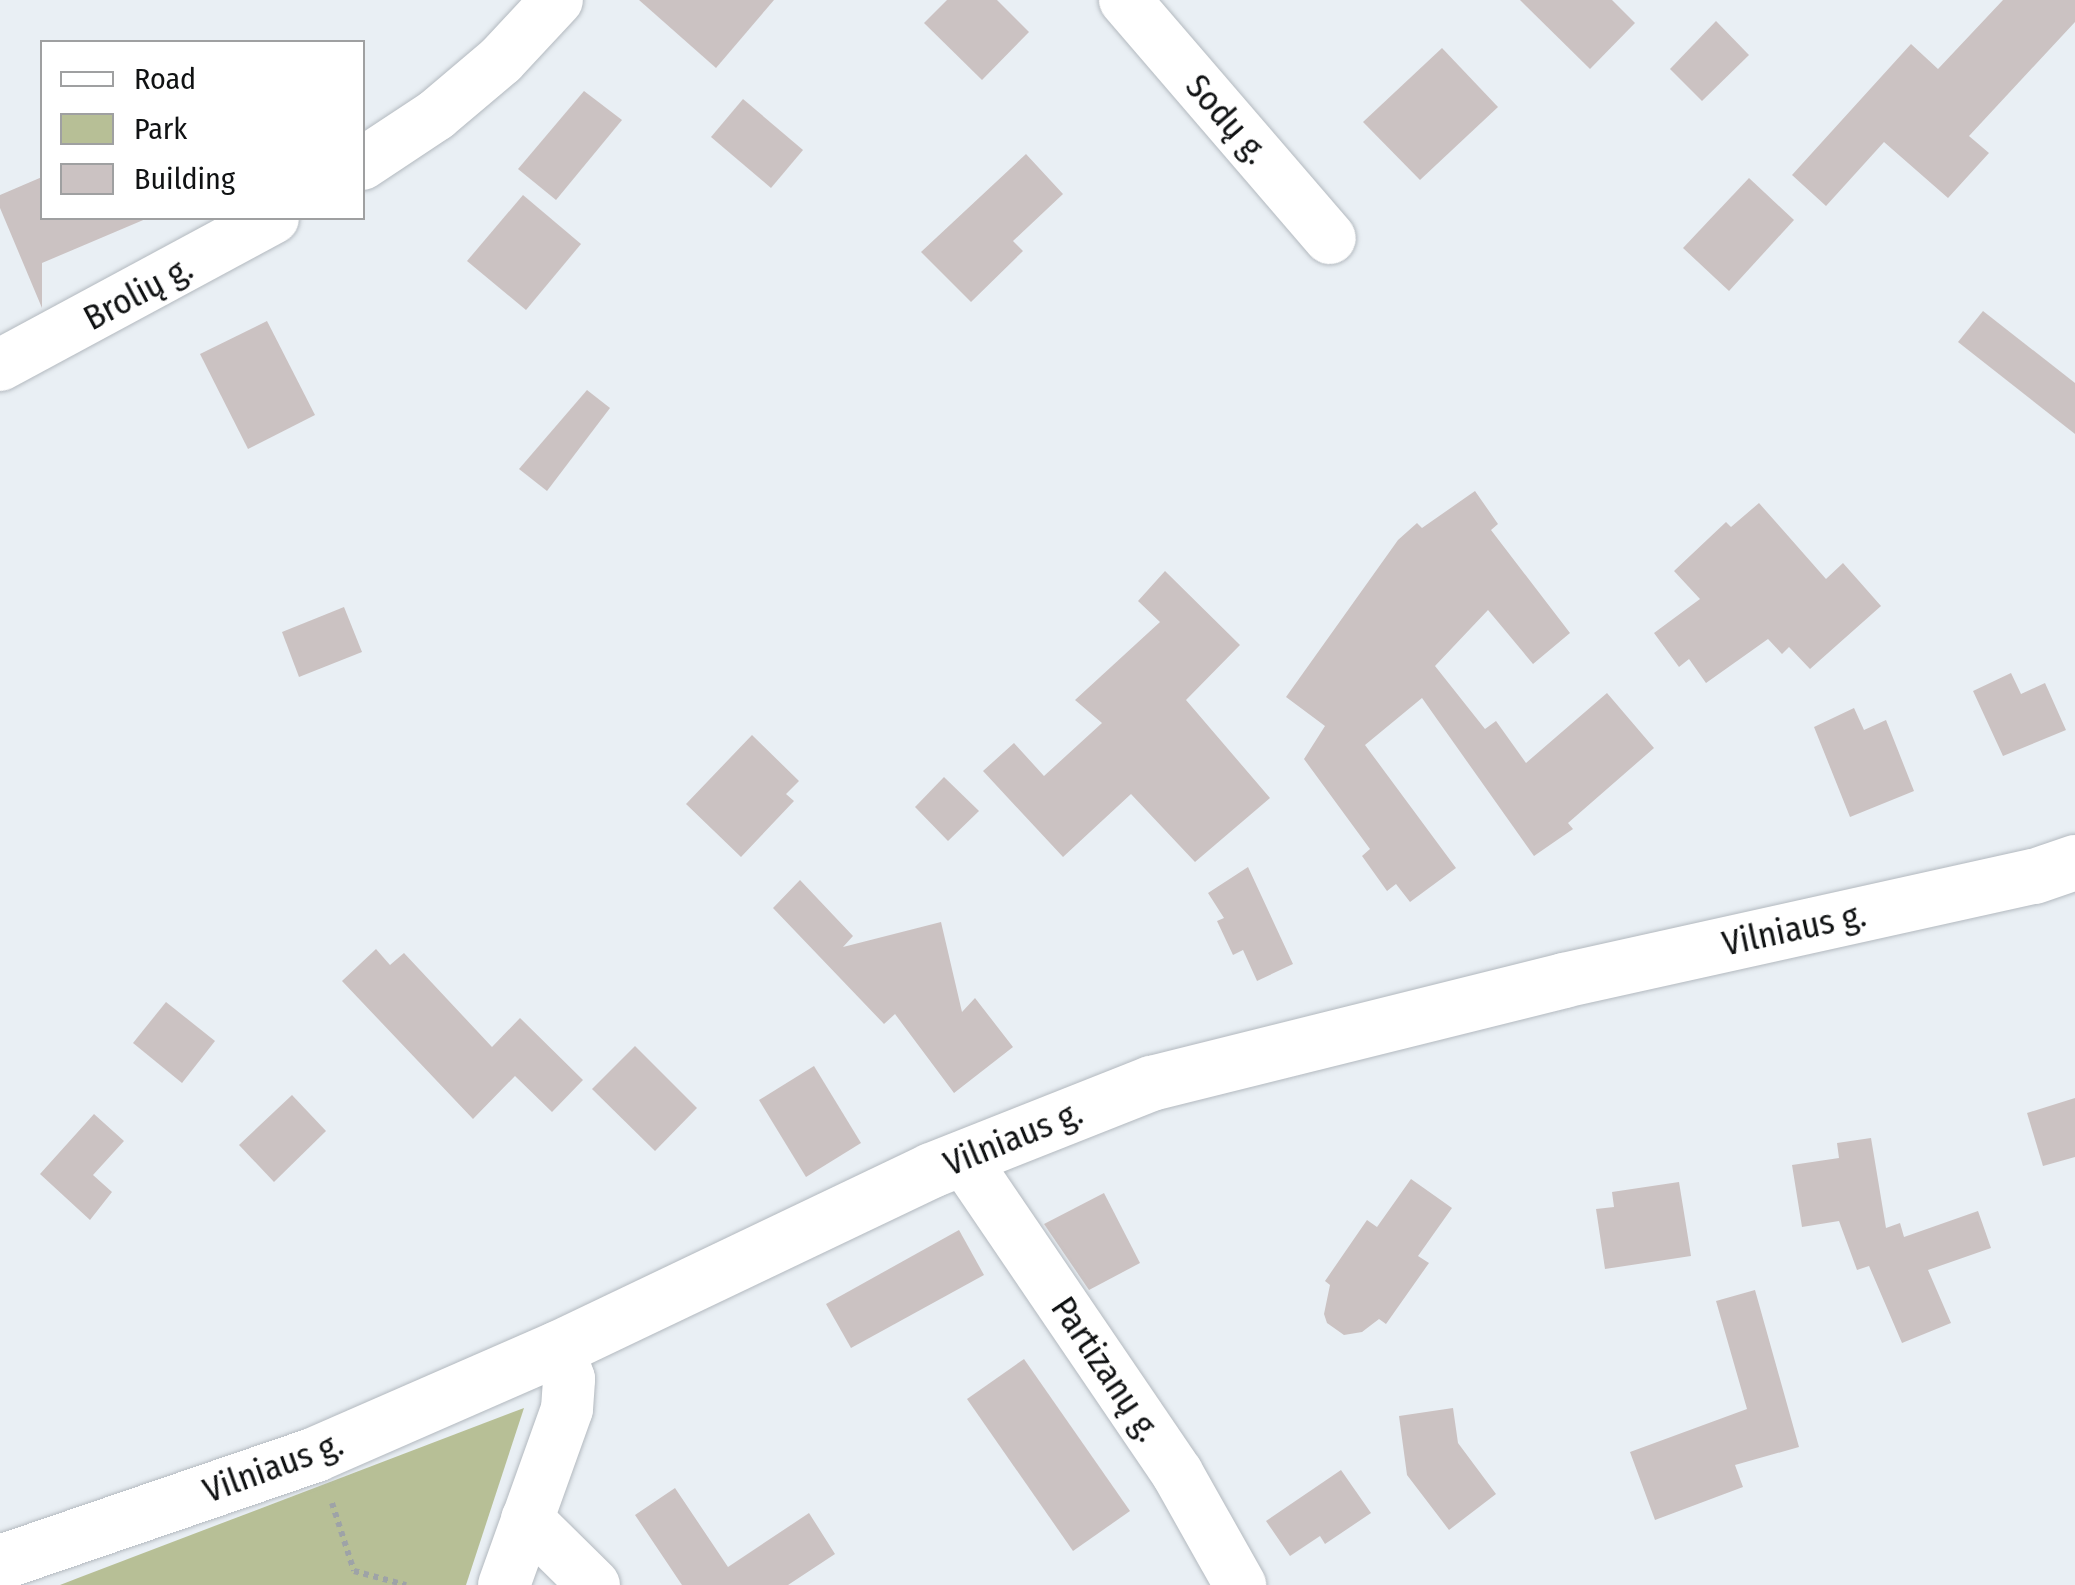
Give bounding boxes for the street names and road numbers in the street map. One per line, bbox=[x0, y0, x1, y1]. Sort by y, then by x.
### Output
street label: Sodų g. bbox=[1177, 66, 1277, 172]
street label: Brolių g. bbox=[76, 247, 200, 339]
street label: Vilniaus g. bbox=[1718, 893, 1870, 965]
street label: Vilniaus g. bbox=[938, 1091, 1088, 1185]
street label: Partizanų g. bbox=[1042, 1289, 1170, 1449]
street label: Vilniaus g. bbox=[197, 1422, 349, 1512]

